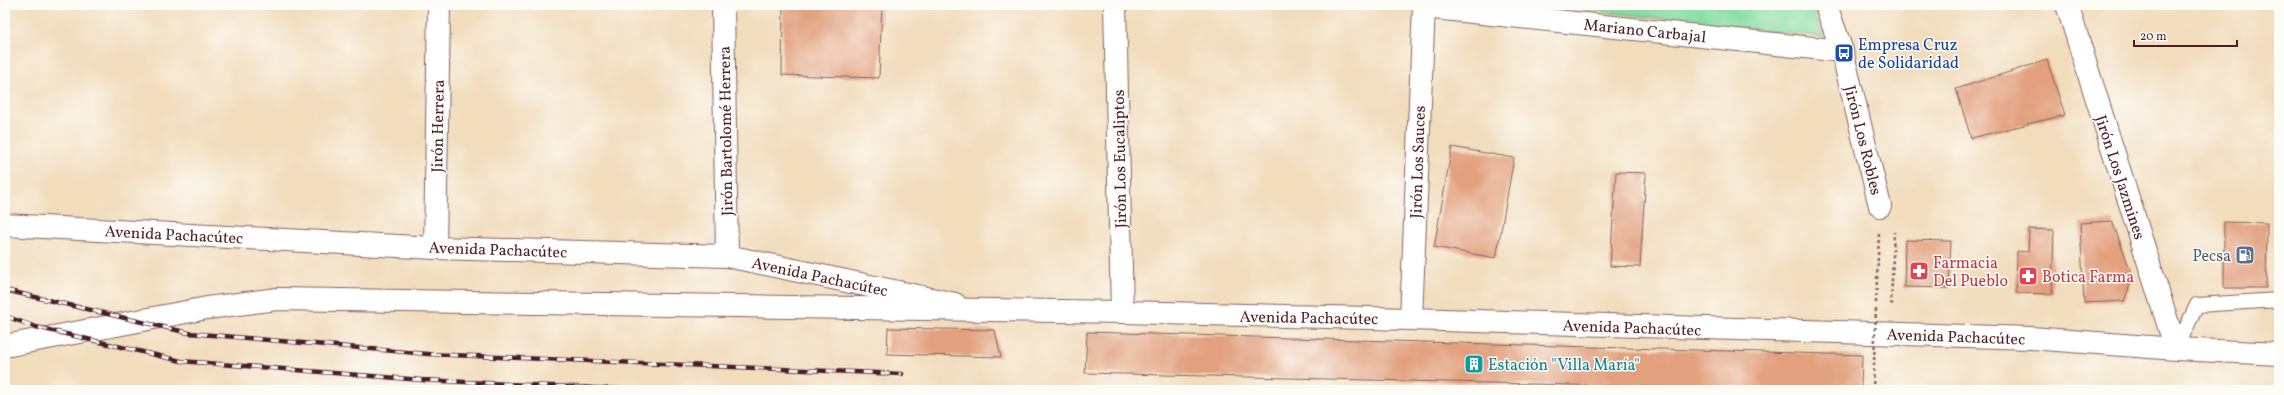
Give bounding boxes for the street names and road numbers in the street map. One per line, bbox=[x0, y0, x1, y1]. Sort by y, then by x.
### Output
street label: Mariano Carbajal bbox=[1583, 15, 1707, 49]
street label: Jirón Bartolomé Herrera bbox=[715, 46, 739, 216]
street label: Jirón Herrera bbox=[427, 79, 451, 173]
street label: Jirón Los Robles bbox=[1838, 83, 1886, 198]
street label: Jirón Los Eucaliptos bbox=[1109, 89, 1133, 229]
street label: Jirón Los Sauces bbox=[1406, 105, 1432, 219]
street label: Jirón Los Jazmines bbox=[2089, 113, 2150, 243]
street label: Avenida Pachacútec bbox=[104, 221, 244, 251]
street label: Avenida Pachacútec bbox=[428, 238, 568, 264]
street label: Avenida Pachacútec bbox=[749, 253, 890, 303]
street label: Avenida Pachacútec bbox=[1239, 307, 1378, 331]
street label: Avenida Pachacútec bbox=[1562, 316, 1702, 342]
street label: Avenida Pachacútec bbox=[1886, 325, 2026, 351]

